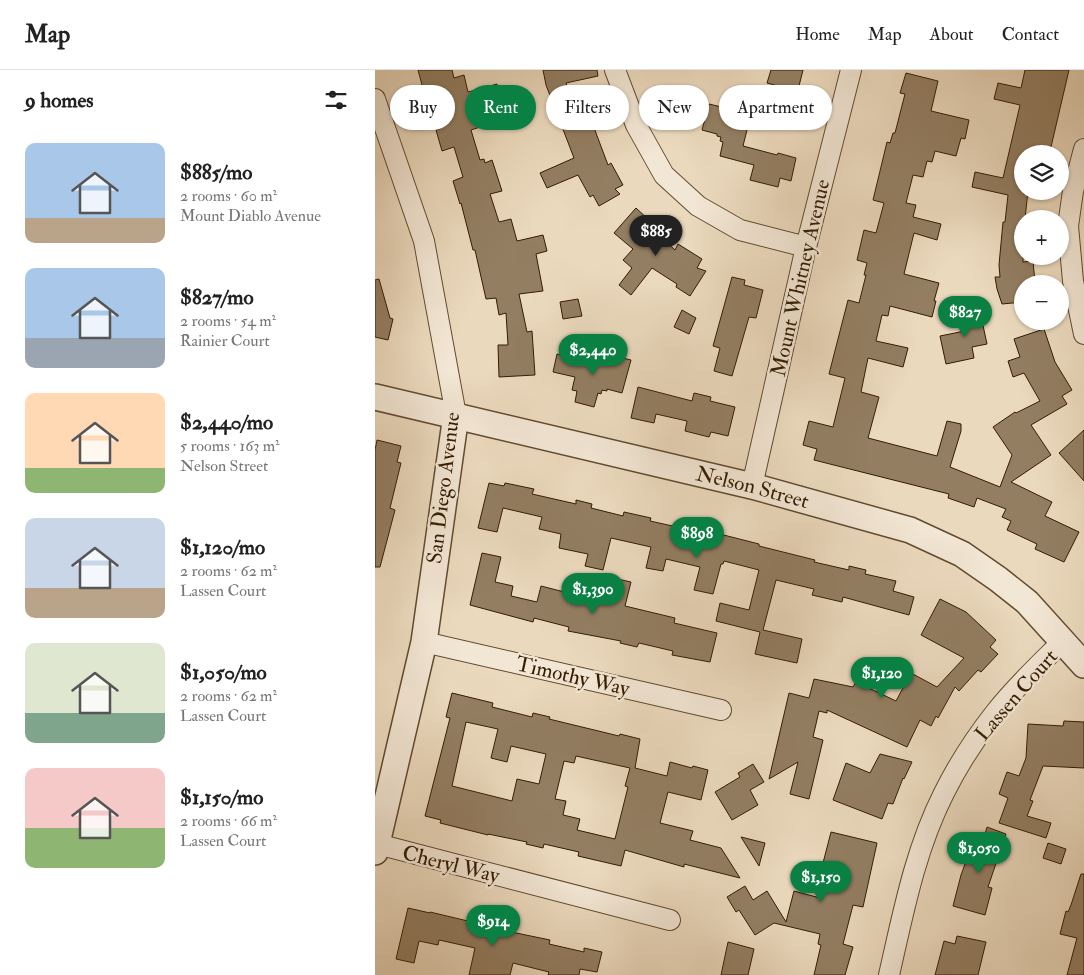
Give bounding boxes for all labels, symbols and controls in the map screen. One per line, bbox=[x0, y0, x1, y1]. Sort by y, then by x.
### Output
text: Map bbox=[25, 19, 70, 50]
text: Home bbox=[795, 23, 840, 46]
text: Map bbox=[868, 23, 902, 46]
text: About bbox=[930, 23, 974, 46]
text: Contact bbox=[1002, 23, 1059, 46]
chip: Buy bbox=[390, 85, 455, 130]
chip: Rent bbox=[465, 85, 536, 130]
chip: Filters bbox=[546, 85, 629, 130]
chip: New bbox=[639, 85, 709, 130]
chip: Apartment bbox=[719, 85, 832, 130]
icon: filters bbox=[322, 86, 350, 114]
text: 9 homes bbox=[25, 87, 94, 114]
map controls bbox=[1014, 145, 1069, 330]
button: layers bbox=[1014, 145, 1069, 200]
text: $885/mo bbox=[180, 159, 252, 186]
icon: home bbox=[65, 163, 125, 223]
street label: Mount Whitney Avenue bbox=[765, 177, 836, 379]
text: 2 rooms · 60 m² bbox=[180, 186, 277, 206]
text: Mount Diablo Avenue bbox=[180, 206, 321, 226]
button: + bbox=[1014, 210, 1069, 265]
pin: $885 bbox=[626, 214, 686, 257]
text: $885 bbox=[640, 221, 672, 241]
button: − bbox=[1014, 275, 1069, 330]
text: $827/mo bbox=[180, 284, 254, 311]
icon: home bbox=[65, 288, 125, 348]
pin: $827 bbox=[935, 296, 995, 338]
text: $827 bbox=[949, 302, 981, 322]
text: 2 rooms · 54 m² bbox=[180, 311, 276, 331]
text: Rainier Court bbox=[180, 331, 270, 351]
pin: $2,440 bbox=[552, 334, 634, 376]
text: $2,440 bbox=[570, 340, 616, 360]
text: $2,440/mo bbox=[180, 409, 273, 436]
street label: San Diego Avenue bbox=[421, 410, 466, 565]
icon: home bbox=[65, 413, 125, 473]
text: 5 rooms · 163 m² bbox=[180, 436, 280, 456]
text: Nelson Street bbox=[180, 456, 268, 476]
street label: Nelson Street bbox=[693, 460, 812, 515]
pin: $898 bbox=[667, 516, 727, 559]
text: $898 bbox=[681, 523, 713, 543]
text: $1,120/mo bbox=[180, 534, 265, 561]
icon: home bbox=[65, 538, 125, 598]
text: 2 rooms · 62 m² bbox=[180, 561, 277, 581]
pin: $1,390 bbox=[552, 572, 634, 615]
text: $1,390 bbox=[572, 579, 614, 599]
text: Lassen Court bbox=[180, 581, 266, 601]
street label: Lassen Court bbox=[969, 644, 1064, 747]
street label: Timothy Way bbox=[514, 650, 633, 703]
pin: $1,120 bbox=[841, 656, 923, 699]
text: $1,050/mo bbox=[180, 659, 267, 686]
icon: home bbox=[65, 663, 125, 723]
text: $1,120 bbox=[862, 663, 902, 683]
text: 2 rooms · 62 m² bbox=[180, 686, 277, 706]
text: Lassen Court bbox=[180, 706, 266, 726]
text: $1,150/mo bbox=[180, 784, 263, 811]
icon: home bbox=[65, 788, 125, 848]
text: 2 rooms · 66 m² bbox=[180, 811, 277, 831]
text: Lassen Court bbox=[180, 831, 266, 851]
pin: $1,050 bbox=[938, 832, 1020, 874]
text: $1,050 bbox=[958, 838, 1000, 858]
street label: Cheryl Way bbox=[400, 839, 503, 890]
pin: $1,150 bbox=[780, 860, 862, 903]
text: $1,150 bbox=[801, 867, 841, 887]
pin: $914 bbox=[463, 904, 523, 947]
text: $914 bbox=[477, 911, 509, 931]

